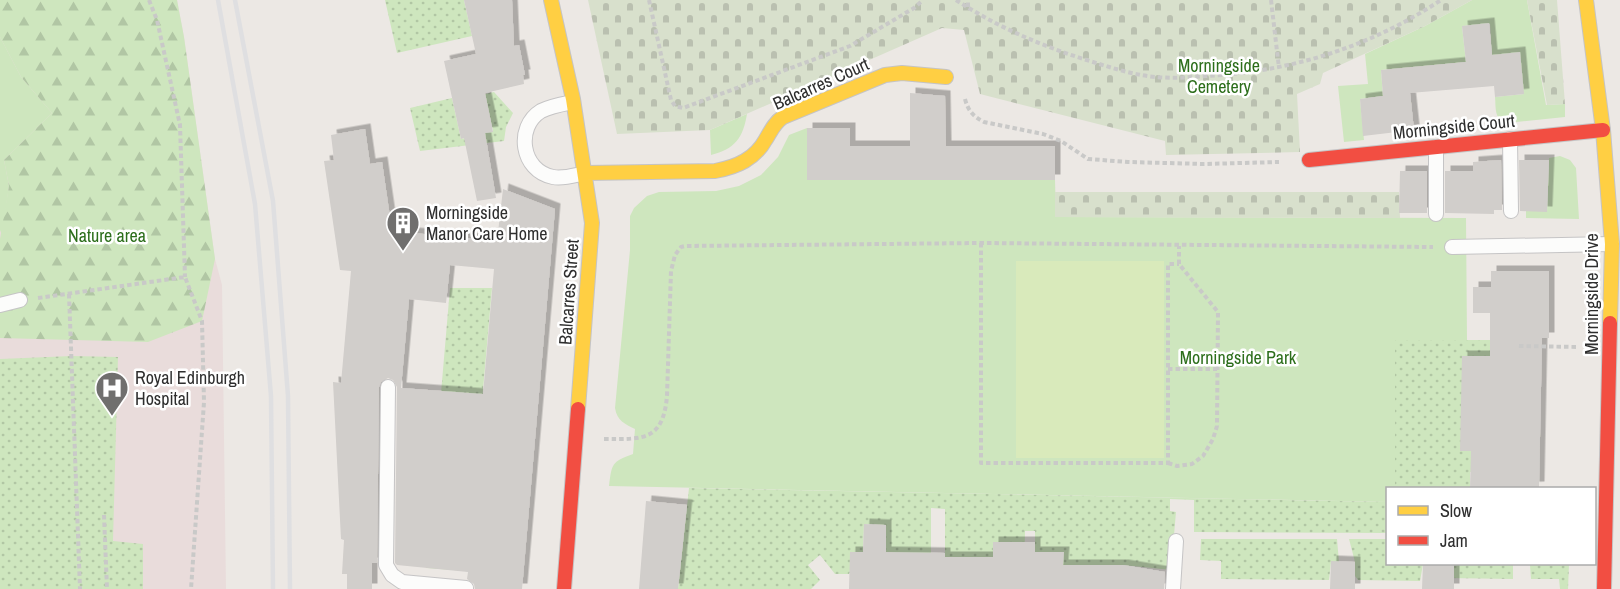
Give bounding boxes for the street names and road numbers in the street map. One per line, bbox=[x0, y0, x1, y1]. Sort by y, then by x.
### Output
street label: Balcarres Court bbox=[769, 51, 873, 116]
street label: Morningside Court bbox=[1392, 108, 1516, 145]
street label: Morningside Drive bbox=[1579, 233, 1604, 355]
street label: Balcarres Street bbox=[552, 238, 585, 346]

